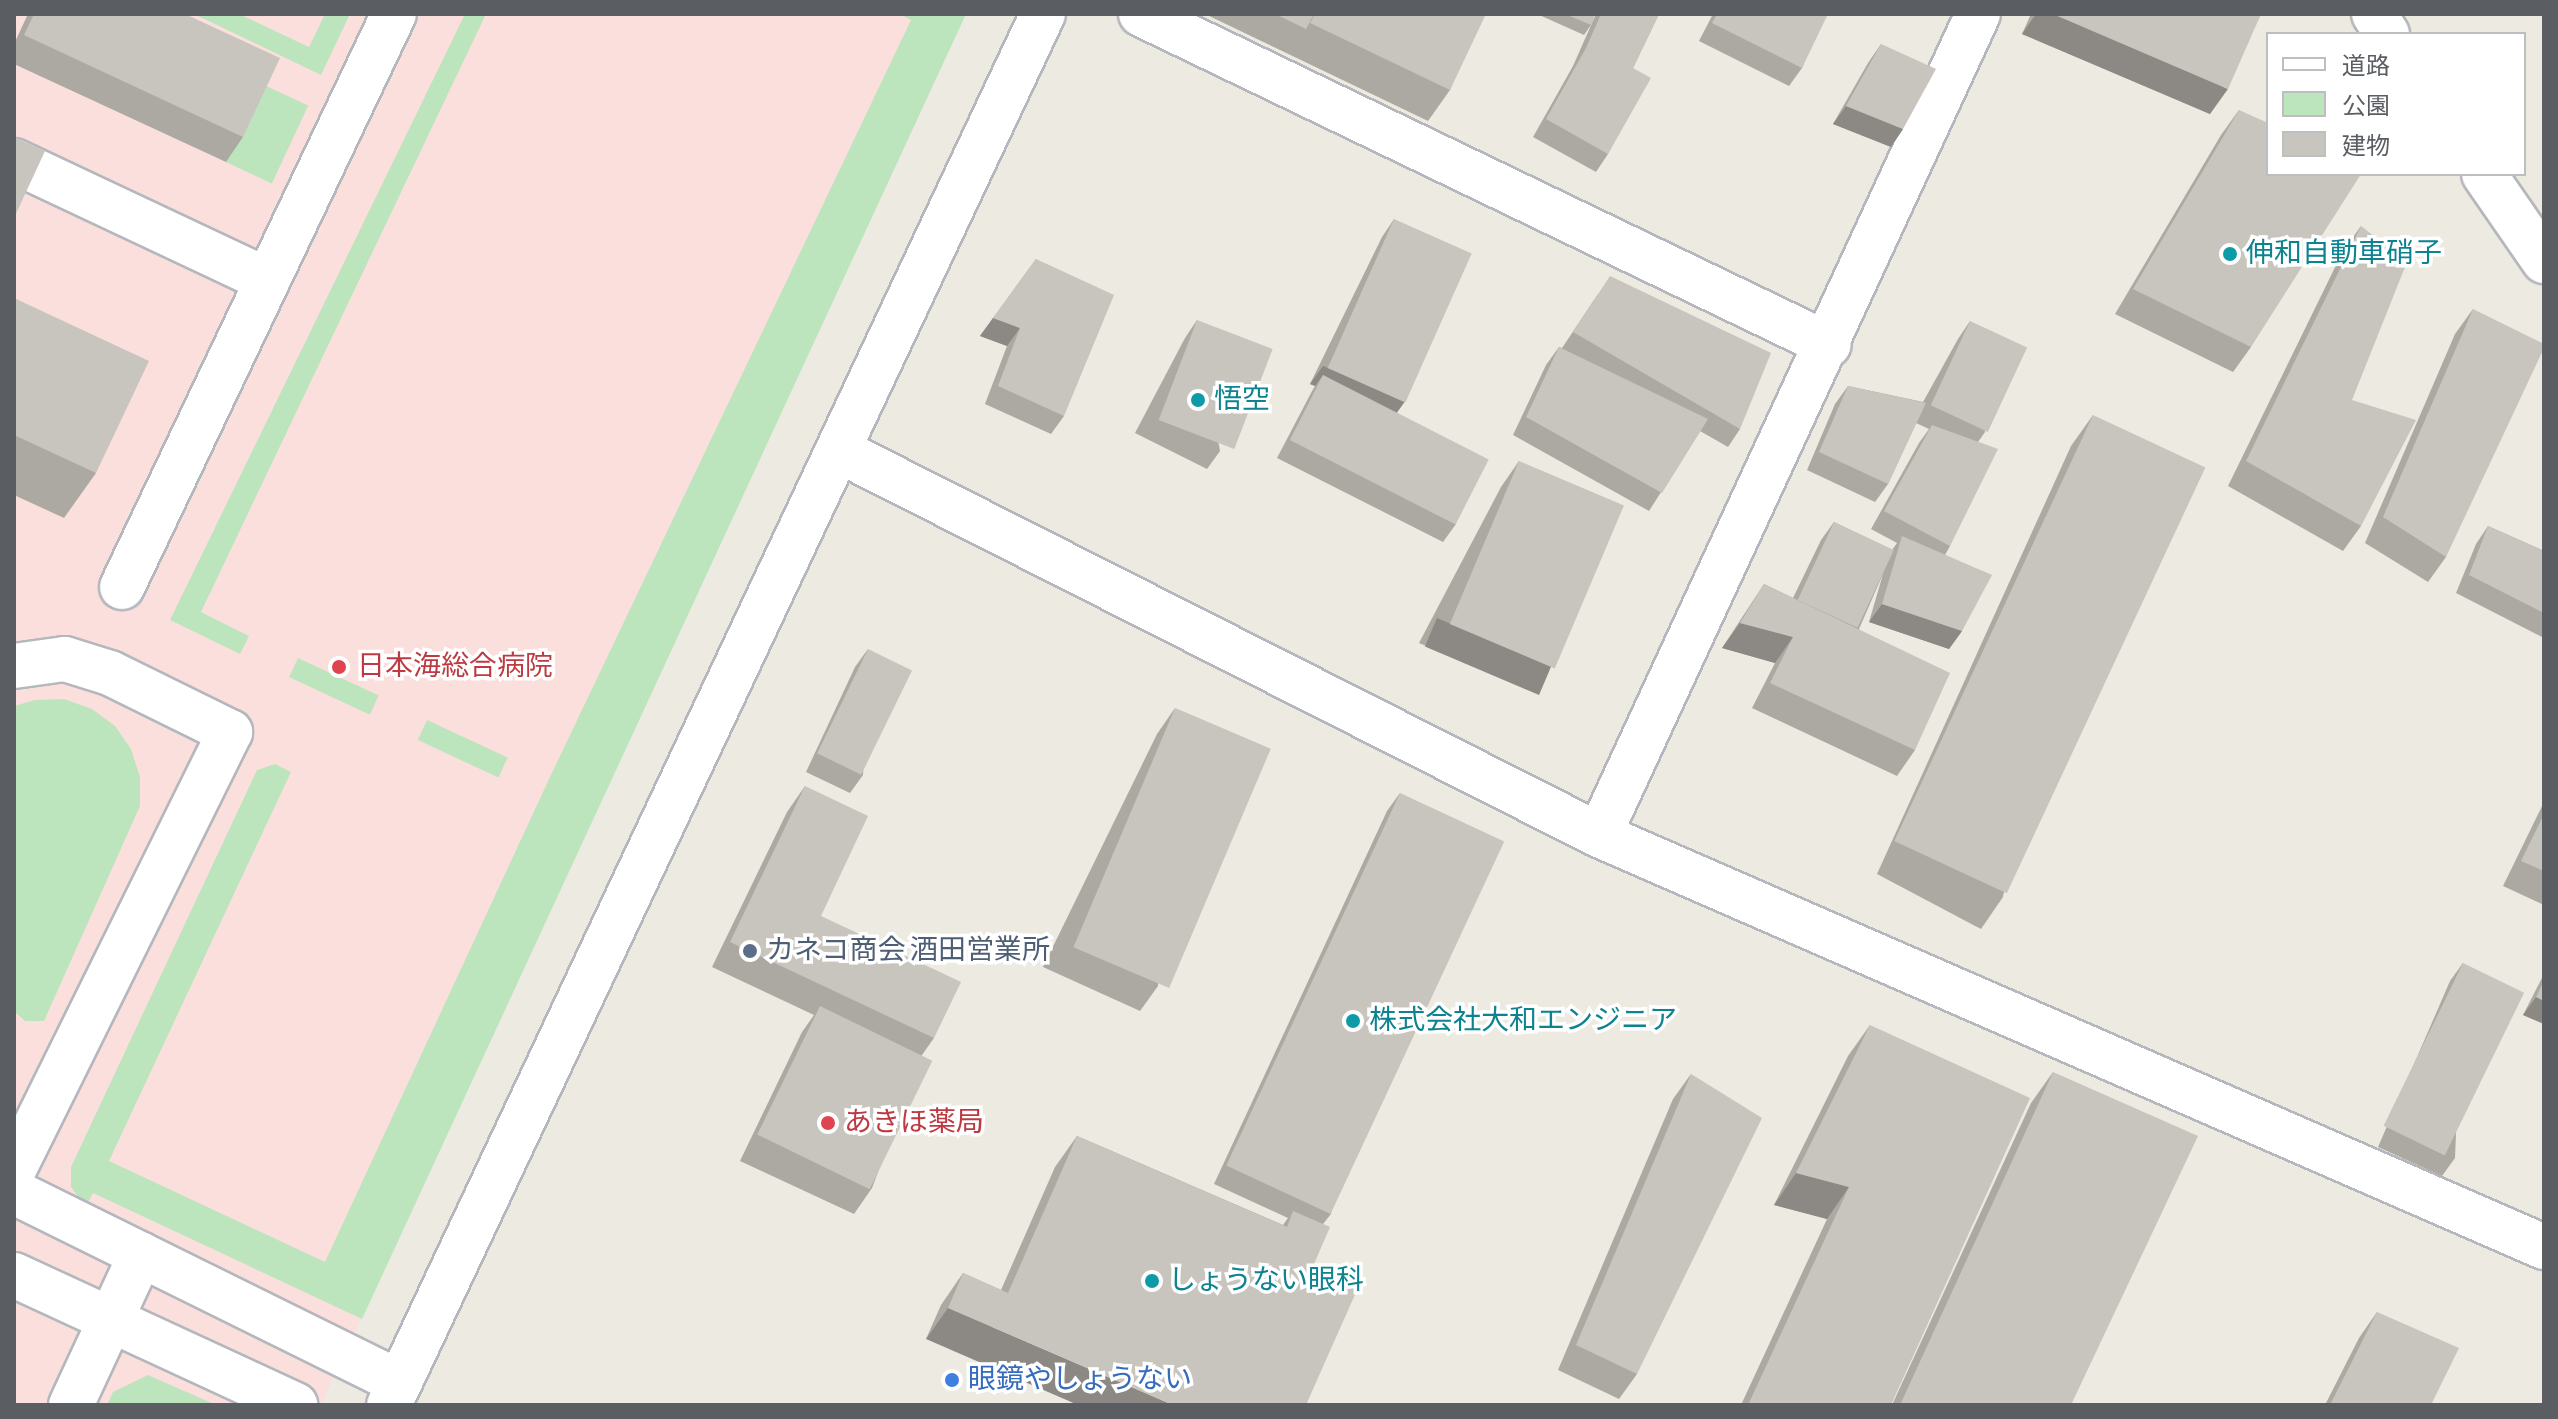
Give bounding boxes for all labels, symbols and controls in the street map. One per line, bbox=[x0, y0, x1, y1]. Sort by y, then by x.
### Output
legend bbox=[2266, 32, 2526, 176]
text: 道路 bbox=[2342, 55, 2390, 79]
text: 公園 bbox=[2342, 95, 2390, 119]
text: 建物 bbox=[2342, 135, 2390, 159]
place label: 伸和自動車硝子 bbox=[2246, 237, 2442, 271]
marker: 伸和自動車硝子 bbox=[2221, 245, 2239, 263]
place label: 悟空 bbox=[1214, 383, 1270, 417]
marker: 悟空 bbox=[1189, 391, 1207, 409]
place label: 日本海総合病院 bbox=[357, 650, 553, 684]
marker: 日本海総合病院 bbox=[328, 656, 350, 678]
place label: カネコ商会 酒田営業所 bbox=[766, 934, 1051, 968]
marker: カネコ商会 酒田営業所 bbox=[741, 942, 759, 960]
place label: 株式会社大和エンジニア bbox=[1369, 1004, 1677, 1038]
marker: 株式会社大和エンジニア bbox=[1344, 1012, 1362, 1030]
place label: あきほ薬局 bbox=[844, 1106, 984, 1140]
marker: あきほ薬局 bbox=[819, 1114, 837, 1132]
place label: しょうない眼科 bbox=[1168, 1264, 1364, 1298]
marker: しょうない眼科 bbox=[1143, 1272, 1161, 1290]
place label: 眼鏡やしょうない bbox=[968, 1363, 1192, 1397]
marker: 眼鏡やしょうない bbox=[943, 1371, 961, 1389]

